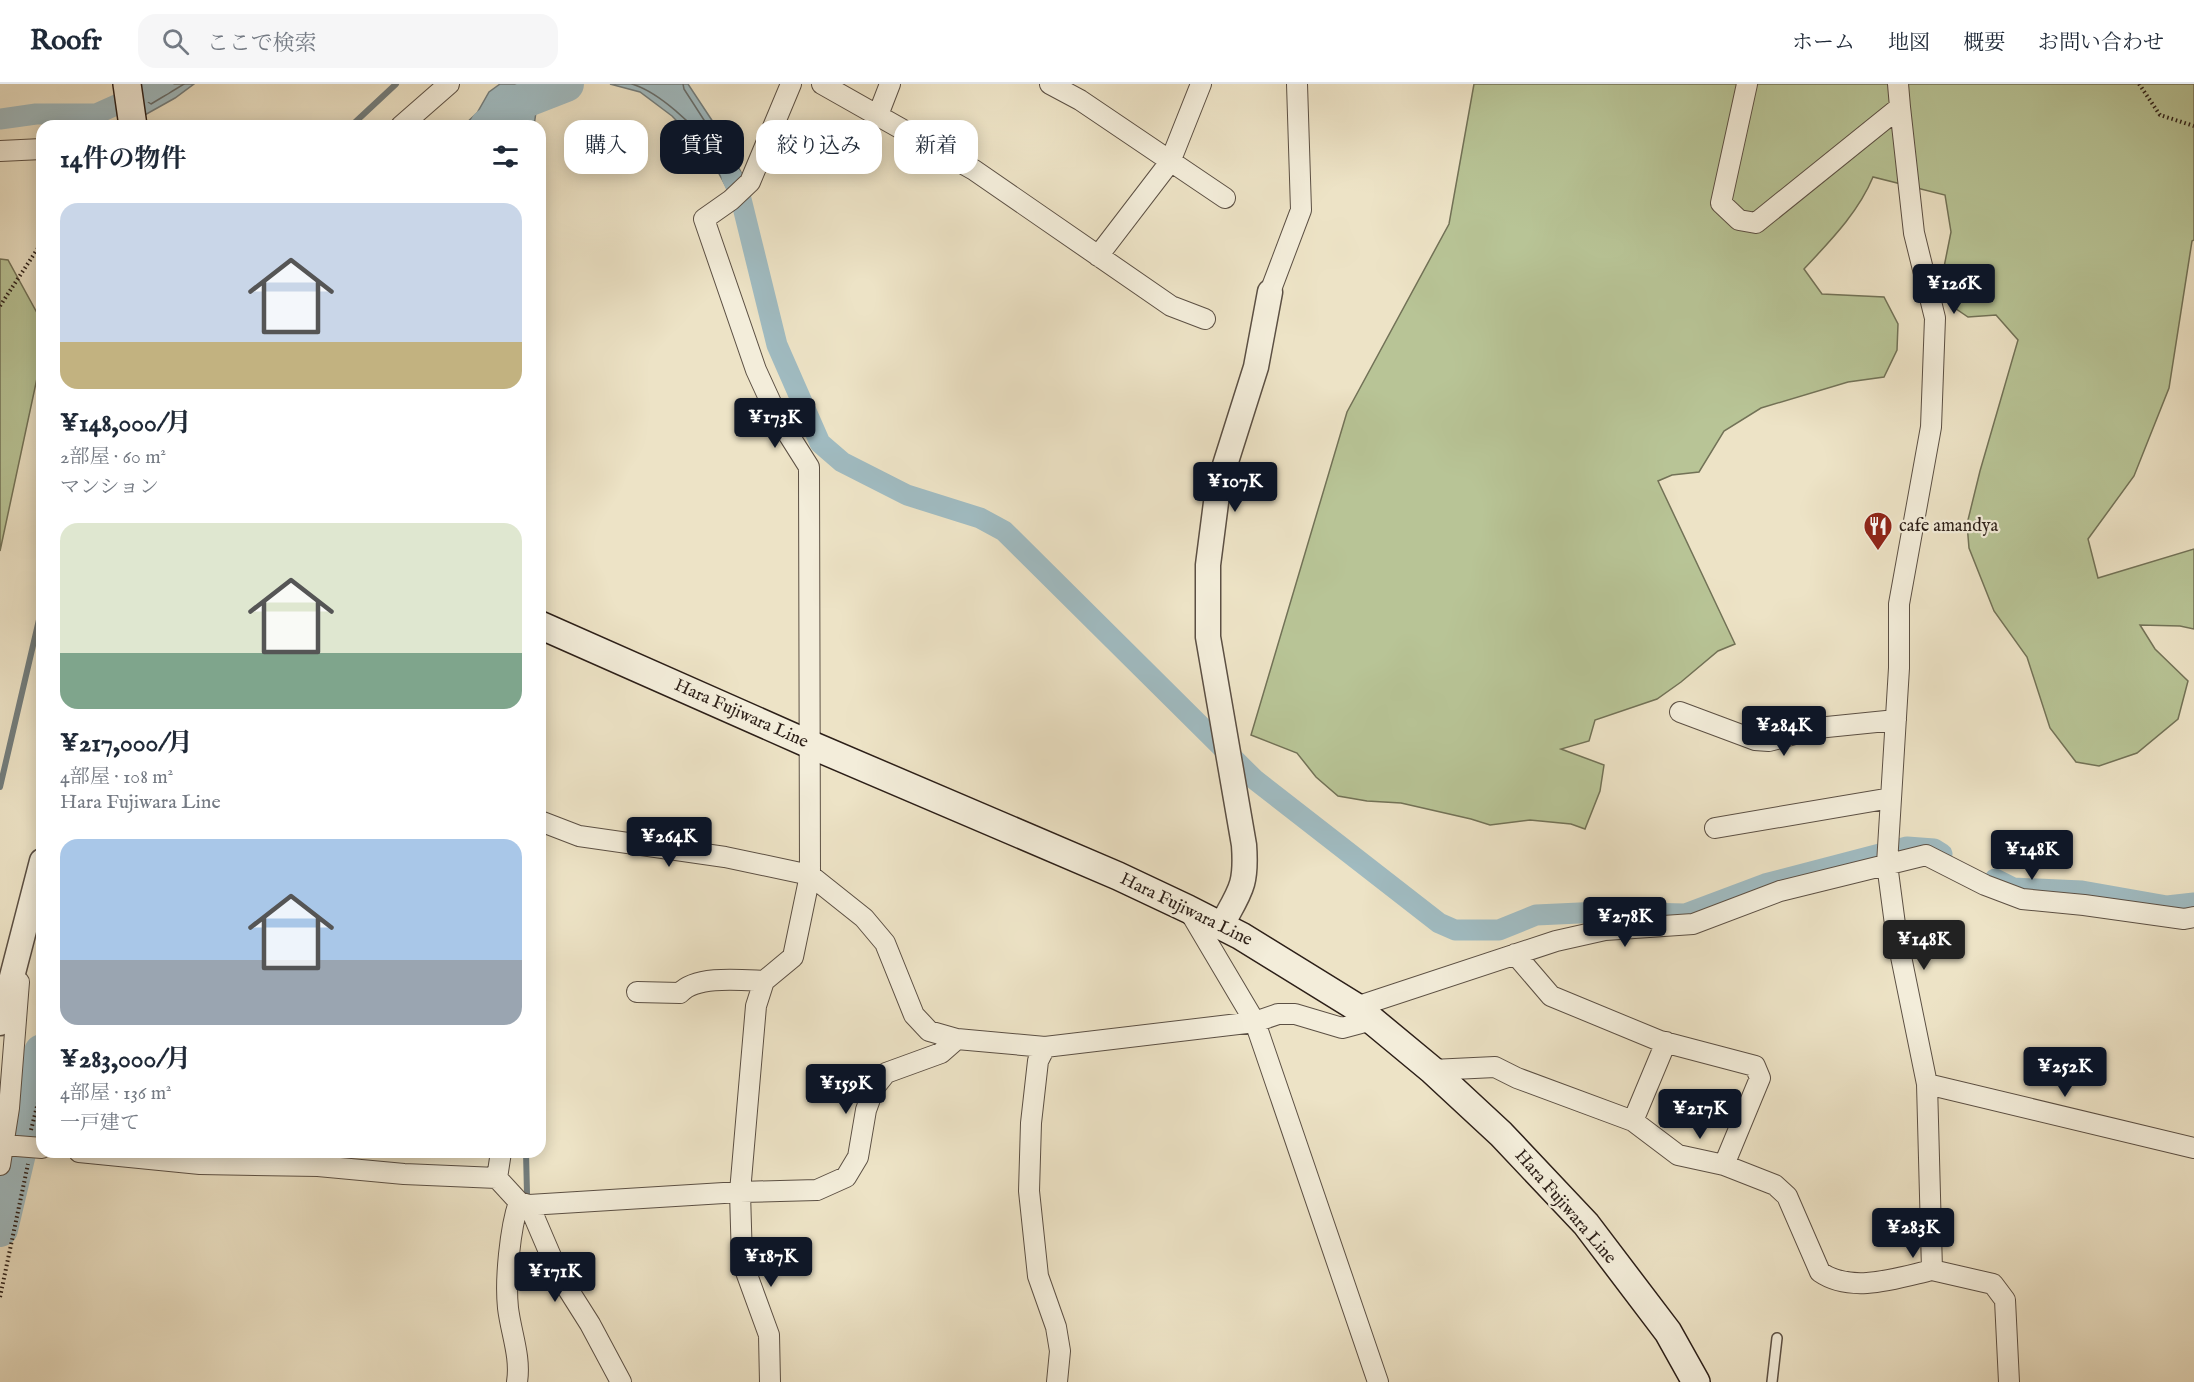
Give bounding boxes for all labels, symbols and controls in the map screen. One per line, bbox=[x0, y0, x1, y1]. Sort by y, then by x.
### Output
search box bbox=[138, 14, 558, 68]
text: Roofr bbox=[30, 24, 102, 59]
icon: search bbox=[159, 25, 192, 58]
text: ここで検索 bbox=[207, 30, 317, 58]
text: ホーム bbox=[1792, 30, 1855, 57]
text: 地図 bbox=[1888, 30, 1930, 57]
text: 概要 bbox=[1963, 30, 2005, 57]
text: お問い合わせ bbox=[2038, 30, 2164, 57]
chip: 購入 bbox=[564, 120, 648, 174]
chip: 賃貸 bbox=[660, 120, 744, 174]
chip: 絞り込み bbox=[756, 120, 882, 174]
chip: 新着 bbox=[894, 120, 978, 174]
icon: filters bbox=[489, 140, 522, 173]
text: 14件の物件 bbox=[60, 143, 186, 176]
icon: home bbox=[237, 242, 345, 350]
pin: ¥126K bbox=[1912, 264, 1996, 315]
text: ¥126K bbox=[1927, 271, 1981, 296]
pin: ¥173K bbox=[733, 398, 817, 449]
text: ¥173K bbox=[748, 405, 802, 430]
text: ¥148,000/月 bbox=[60, 407, 192, 440]
text: 2部屋 · 60 m² bbox=[60, 445, 166, 470]
pin: ¥107K bbox=[1193, 462, 1277, 513]
text: ¥107K bbox=[1207, 469, 1263, 494]
text: マンション bbox=[60, 475, 159, 500]
restaurant icon: cafe amandya bbox=[1862, 510, 1894, 552]
place label: cafe amandya bbox=[1899, 515, 1998, 538]
icon: home bbox=[237, 562, 345, 670]
street label: Hara Fujiwara Line bbox=[670, 674, 812, 754]
pin: ¥284K bbox=[1742, 706, 1826, 757]
text: ¥284K bbox=[1756, 713, 1812, 738]
text: ¥217,000/月 bbox=[60, 727, 193, 760]
text: 4部屋 · 108 m² bbox=[60, 765, 173, 790]
text: Hara Fujiwara Line bbox=[60, 790, 221, 815]
pin: ¥264K bbox=[627, 817, 711, 868]
text: ¥264K bbox=[641, 824, 697, 849]
pin: ¥148K bbox=[1990, 830, 2074, 881]
text: ¥148K bbox=[2005, 837, 2059, 862]
street label: Hara Fujiwara Line bbox=[1116, 868, 1256, 952]
icon: home bbox=[237, 878, 345, 986]
pin: ¥278K bbox=[1583, 897, 1667, 948]
text: ¥278K bbox=[1597, 904, 1653, 929]
pin: ¥148K bbox=[1882, 920, 1966, 971]
text: ¥148K bbox=[1897, 927, 1951, 952]
text: ¥283,000/月 bbox=[60, 1043, 191, 1076]
pin: ¥252K bbox=[2023, 1047, 2107, 1098]
text: ¥252K bbox=[2038, 1054, 2092, 1079]
pin: ¥159K bbox=[804, 1064, 888, 1115]
text: ¥159K bbox=[820, 1071, 872, 1096]
text: 4部屋 · 136 m² bbox=[60, 1081, 172, 1106]
pin: ¥217K bbox=[1658, 1089, 1742, 1140]
text: ¥217K bbox=[1672, 1096, 1728, 1121]
text: 一戸建て bbox=[60, 1111, 140, 1136]
street label: Hara Fujiwara Line bbox=[1509, 1145, 1621, 1269]
pin: ¥283K bbox=[1871, 1208, 1955, 1259]
text: ¥283K bbox=[1886, 1215, 1940, 1240]
pin: ¥187K bbox=[729, 1237, 813, 1288]
text: ¥187K bbox=[744, 1244, 798, 1269]
pin: ¥171K bbox=[513, 1252, 597, 1303]
text: ¥171K bbox=[528, 1259, 582, 1284]

